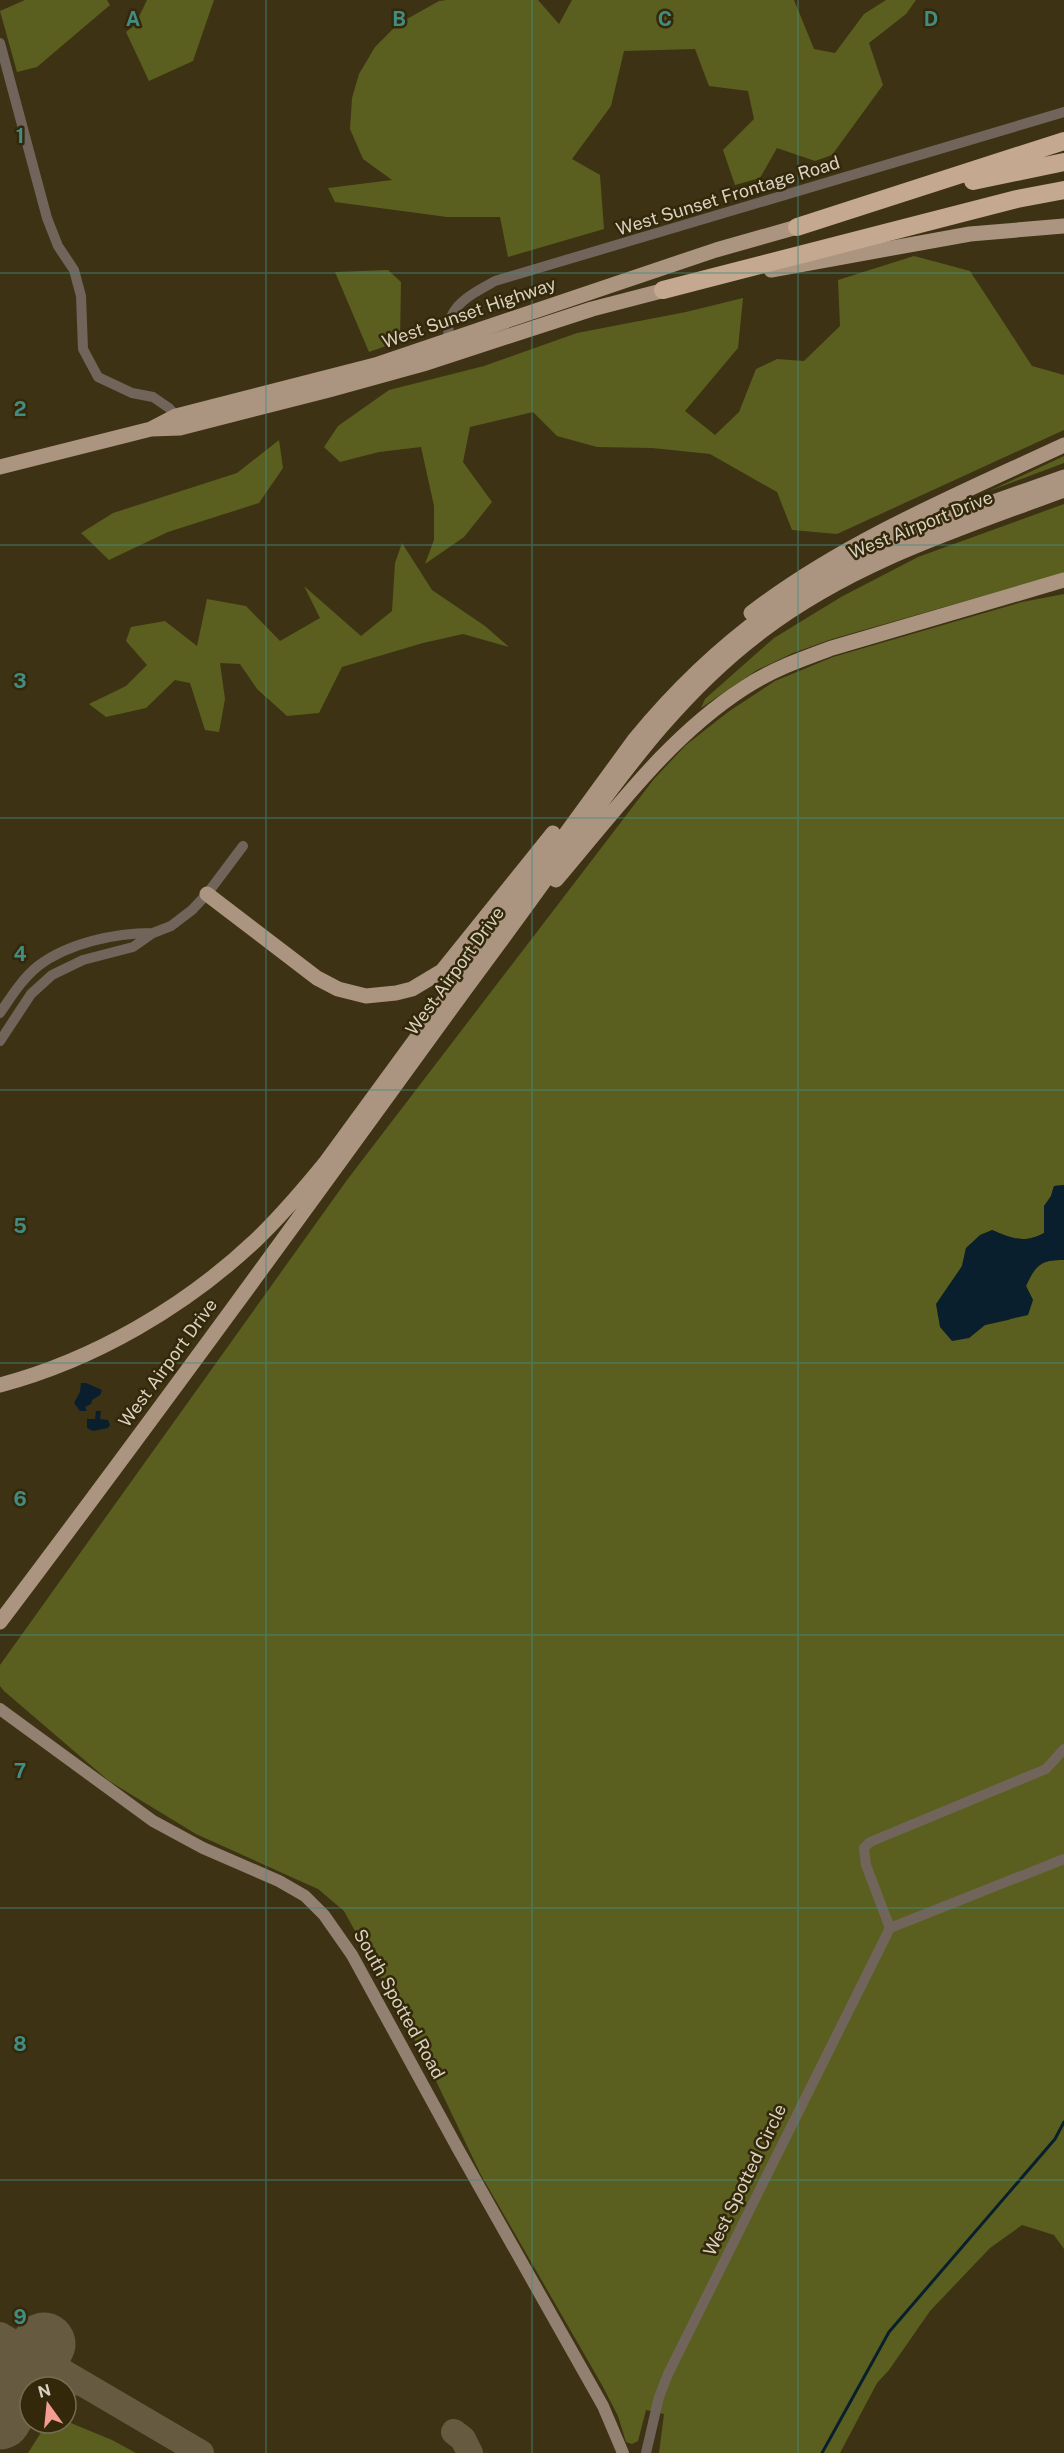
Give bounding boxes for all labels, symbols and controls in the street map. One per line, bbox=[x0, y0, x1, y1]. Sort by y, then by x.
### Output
text: A bbox=[126, 7, 140, 31]
text: B bbox=[392, 7, 406, 31]
text: C bbox=[658, 7, 672, 31]
text: D bbox=[924, 7, 938, 31]
text: 1 bbox=[16, 124, 24, 148]
street label: West Sunset Frontage Road bbox=[614, 151, 842, 240]
street label: West Sunset Highway bbox=[379, 273, 559, 352]
text: 2 bbox=[14, 397, 26, 421]
street label: West Airport Drive bbox=[846, 486, 996, 563]
text: 3 bbox=[13, 669, 27, 693]
street label: West Airport Drive bbox=[401, 903, 508, 1039]
text: 4 bbox=[13, 942, 27, 966]
text: 5 bbox=[13, 1214, 27, 1238]
street label: West Airport Drive bbox=[114, 1295, 221, 1431]
text: 6 bbox=[13, 1487, 27, 1511]
text: 7 bbox=[14, 1759, 26, 1783]
street label: South Spotted Road bbox=[350, 1925, 449, 2082]
text: 8 bbox=[13, 2032, 27, 2056]
street label: West Spotted Circle bbox=[699, 2100, 790, 2259]
text: 9 bbox=[13, 2305, 27, 2329]
north arrow bbox=[18, 2375, 78, 2435]
text: N bbox=[36, 2380, 53, 2402]

